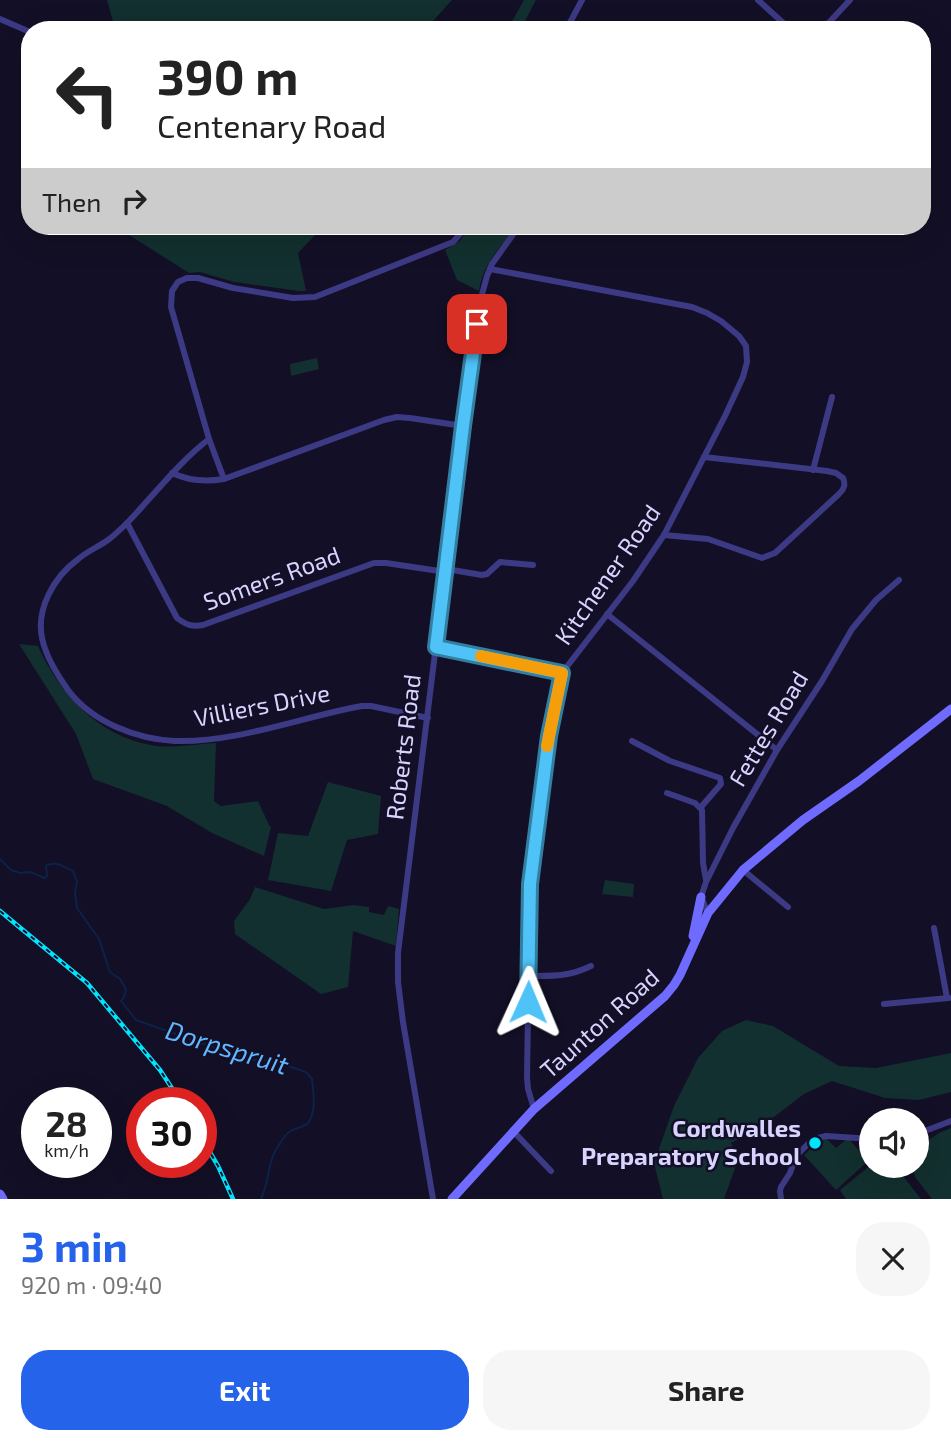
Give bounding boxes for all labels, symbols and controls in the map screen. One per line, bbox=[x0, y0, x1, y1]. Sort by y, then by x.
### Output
text: 390 m bbox=[157, 46, 298, 105]
icon: left bbox=[42, 49, 133, 140]
text: Centenary Road bbox=[157, 106, 386, 144]
icon: right bbox=[115, 182, 153, 220]
text: Then bbox=[42, 186, 101, 217]
pin bbox=[447, 294, 507, 354]
icon: arrive bbox=[458, 305, 496, 343]
street label: Kitchener Road bbox=[548, 498, 666, 650]
street label: Somers Road bbox=[199, 539, 344, 616]
street label: Fettes Road bbox=[722, 665, 813, 791]
street label: Roberts Road bbox=[379, 672, 426, 821]
street label: Villiers Drive bbox=[191, 677, 332, 732]
street label: Taunton Road bbox=[534, 962, 664, 1084]
position arrow bbox=[491, 965, 565, 1039]
water label: Dorpspruit bbox=[162, 1013, 293, 1080]
speed limit sign: 30 bbox=[126, 1087, 217, 1178]
text: 28 bbox=[45, 1102, 88, 1144]
map controls bbox=[859, 1108, 929, 1178]
button: sound bbox=[859, 1108, 929, 1178]
place label: Cordwalles Preparatory School bbox=[581, 1113, 801, 1170]
marker: Cordwalles Preparatory School bbox=[807, 1135, 823, 1151]
text: km/h bbox=[44, 1139, 89, 1161]
text: 3 min bbox=[21, 1220, 128, 1270]
button: close bbox=[856, 1222, 930, 1296]
text: 920 m · 09:40 bbox=[21, 1271, 162, 1299]
button: Exit bbox=[21, 1350, 469, 1430]
button: Share bbox=[483, 1350, 930, 1430]

